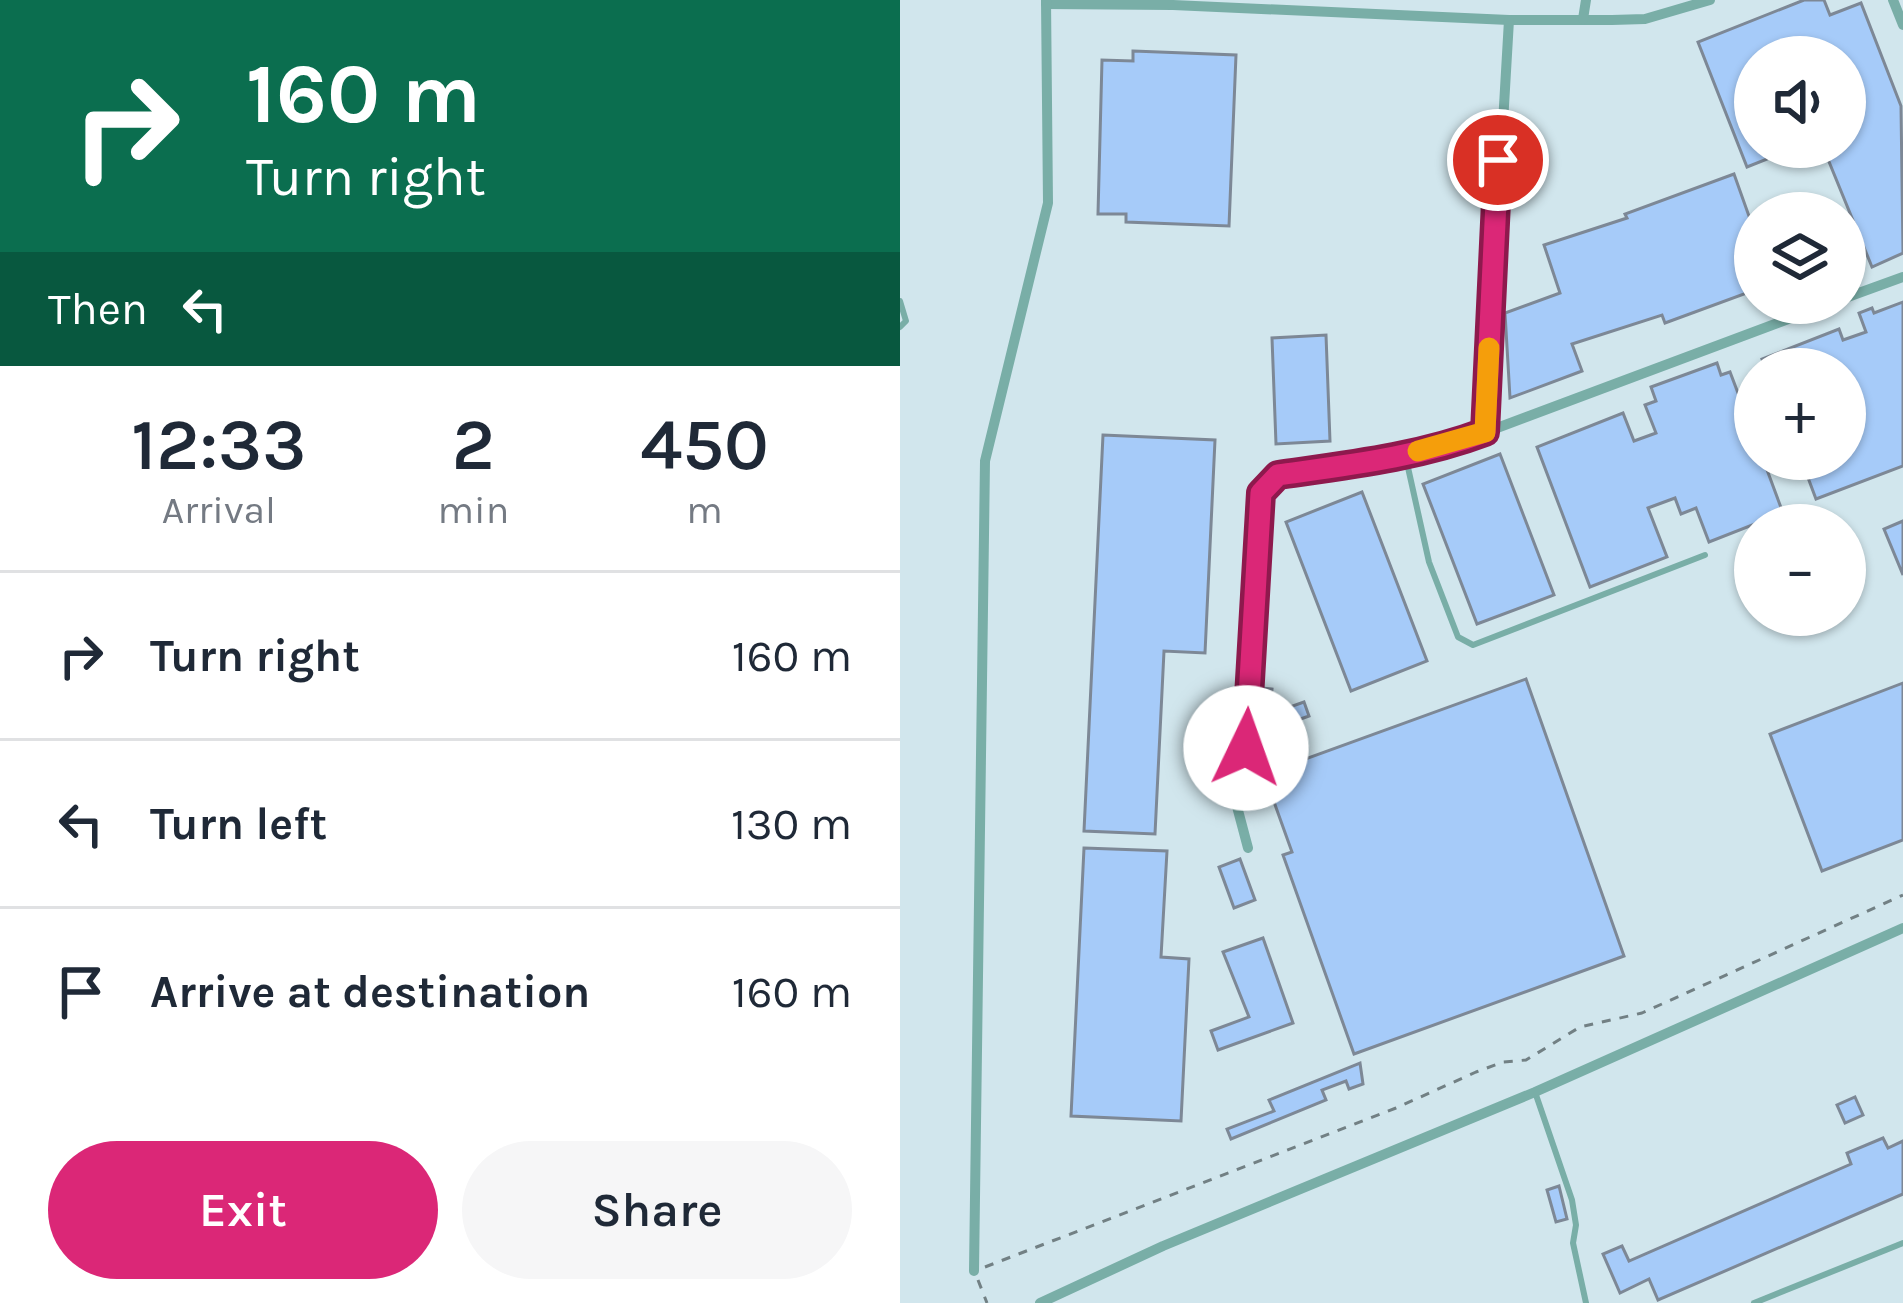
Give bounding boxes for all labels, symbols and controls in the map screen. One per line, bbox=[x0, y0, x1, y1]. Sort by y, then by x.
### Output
map controls bbox=[1734, 36, 1866, 636]
button: sound bbox=[1734, 36, 1866, 168]
text: 160 m bbox=[246, 45, 481, 143]
icon: right bbox=[48, 48, 204, 204]
pin bbox=[1447, 109, 1549, 211]
icon: arrive bbox=[1465, 127, 1531, 193]
text: Turn right bbox=[246, 145, 486, 209]
button: layers bbox=[1734, 192, 1866, 324]
icon: left bbox=[172, 276, 238, 342]
text: Then bbox=[48, 283, 148, 335]
button: + bbox=[1734, 348, 1866, 480]
text: 12:33 bbox=[131, 403, 306, 487]
text: 2 bbox=[452, 403, 495, 487]
text: 450 bbox=[640, 403, 769, 487]
text: Arrival bbox=[162, 487, 276, 533]
text: min bbox=[438, 487, 509, 533]
text: m bbox=[686, 487, 723, 533]
button: − bbox=[1734, 504, 1866, 636]
icon: right bbox=[48, 623, 114, 689]
text: Turn right bbox=[150, 630, 360, 682]
text: 160 m bbox=[732, 630, 852, 682]
position arrow bbox=[1183, 685, 1309, 811]
icon: left bbox=[48, 791, 114, 857]
text: Turn left bbox=[150, 798, 327, 850]
text: 130 m bbox=[731, 798, 852, 850]
icon: arrive bbox=[48, 959, 114, 1025]
text: Arrive at destination bbox=[150, 966, 590, 1018]
text: 160 m bbox=[732, 966, 852, 1018]
button: Exit bbox=[48, 1141, 438, 1279]
button: Share bbox=[462, 1141, 852, 1279]

